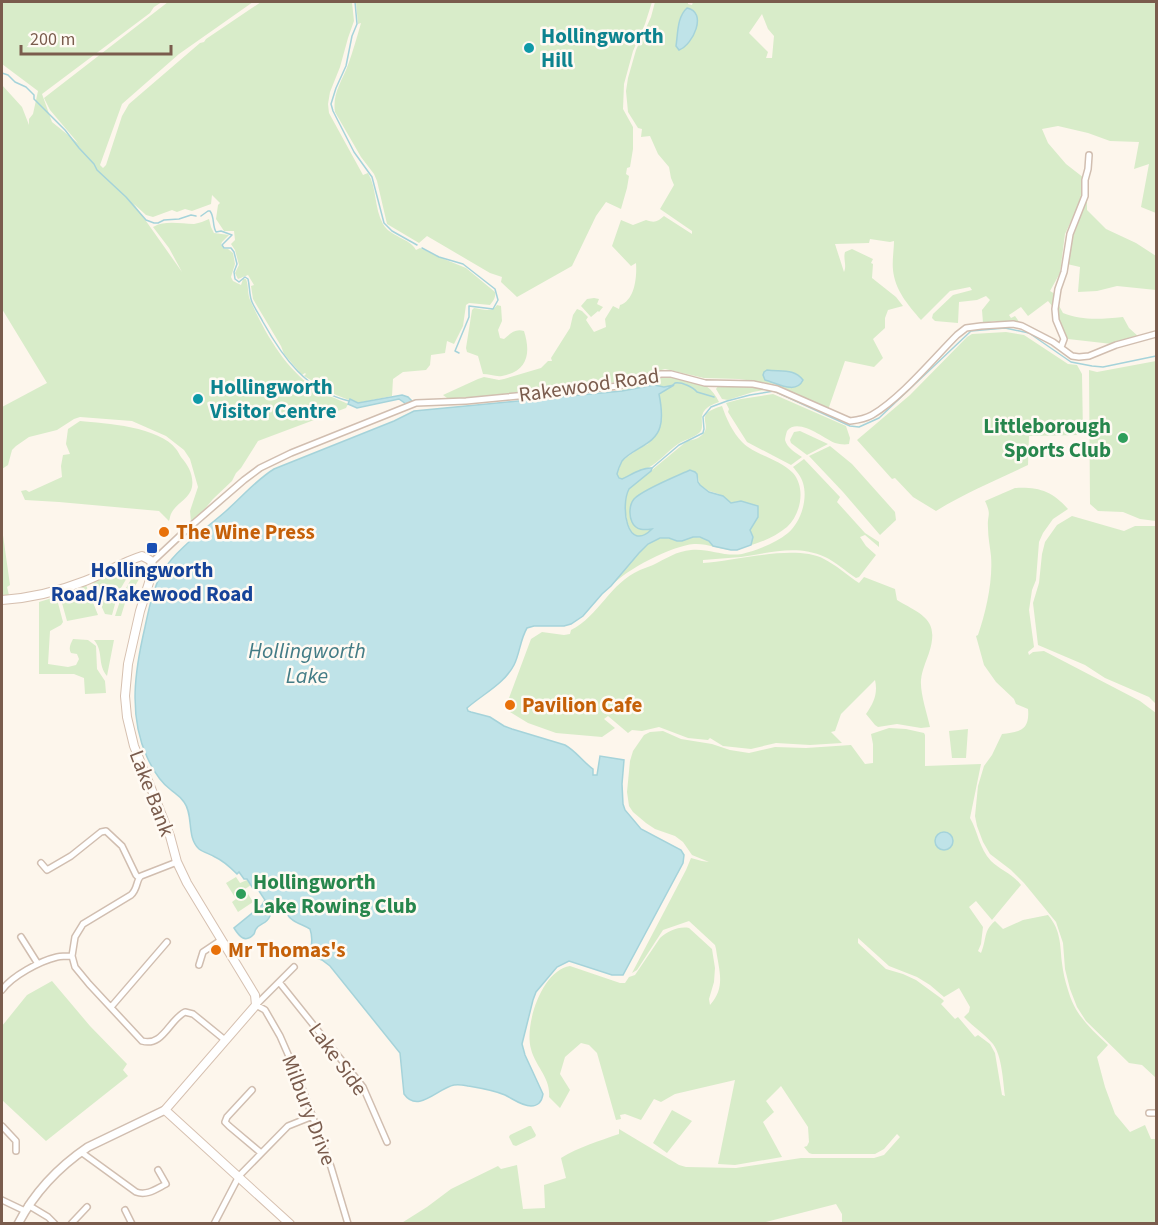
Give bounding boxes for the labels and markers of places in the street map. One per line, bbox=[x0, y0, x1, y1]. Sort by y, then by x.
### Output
place label: Hollingworth Hill bbox=[541, 21, 664, 75]
marker: Hollingworth Hill bbox=[522, 41, 536, 55]
place label: Hollingworth Visitor Centre bbox=[209, 372, 337, 426]
marker: Hollingworth Visitor Centre bbox=[191, 392, 205, 406]
place label: Littleborough Sports Club bbox=[983, 411, 1111, 465]
marker: Littleborough Sports Club bbox=[1116, 431, 1130, 445]
place label: The Wine Press bbox=[176, 517, 315, 547]
marker: The Wine Press bbox=[157, 525, 171, 539]
marker: Hollingworth Road/Rakewood Road bbox=[145, 541, 159, 555]
place label: Hollingworth Road/Rakewood Road bbox=[51, 555, 253, 609]
place label: Pavilion Cafe bbox=[522, 690, 643, 720]
marker: Pavilion Cafe bbox=[503, 698, 517, 712]
place label: Hollingworth Lake Rowing Club bbox=[253, 867, 417, 921]
marker: Hollingworth Lake Rowing Club bbox=[234, 887, 248, 901]
place label: Mr Thomas's bbox=[228, 935, 345, 965]
marker: Mr Thomas's bbox=[209, 943, 223, 957]

